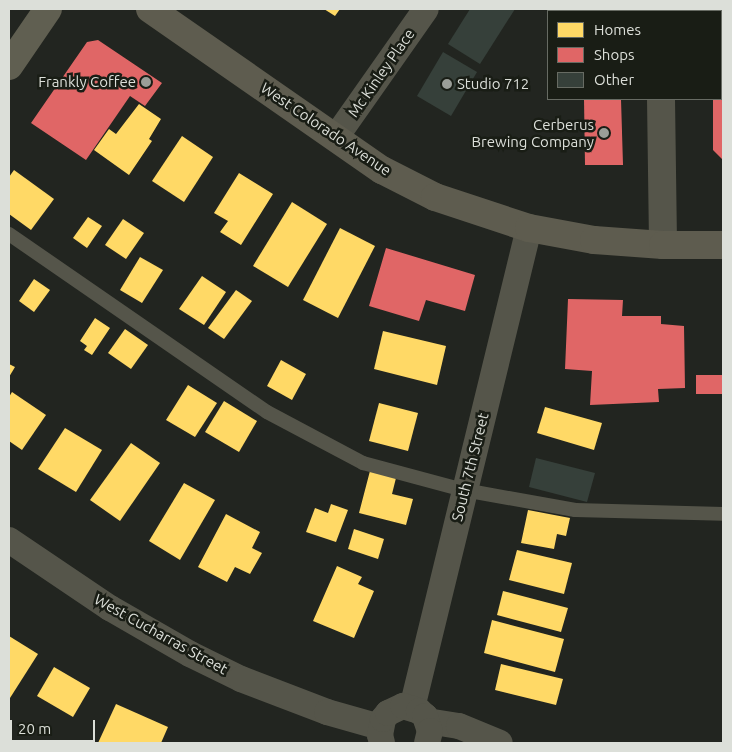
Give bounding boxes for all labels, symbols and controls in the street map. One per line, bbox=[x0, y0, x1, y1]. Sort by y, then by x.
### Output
legend bbox=[547, 10, 722, 100]
text: Homes bbox=[594, 21, 641, 38]
street label: Mc Kinley Place bbox=[344, 25, 418, 121]
text: Shops bbox=[594, 46, 635, 63]
text: Other bbox=[594, 71, 634, 88]
place label: Frankly Coffee bbox=[38, 73, 136, 91]
place label: Studio 712 bbox=[457, 75, 529, 93]
marker: Frankly Coffee bbox=[140, 76, 152, 88]
marker: Studio 712 bbox=[441, 78, 453, 90]
street label: West Colorado Avenue bbox=[257, 79, 395, 179]
place label: Cerberus Brewing Company bbox=[472, 115, 594, 150]
marker: Cerberus Brewing Company bbox=[598, 127, 610, 139]
street label: South 7th Street bbox=[448, 411, 492, 523]
street label: West Cucharras Street bbox=[91, 590, 231, 678]
scale bar bbox=[12, 710, 98, 742]
text: 20 m bbox=[18, 720, 51, 737]

